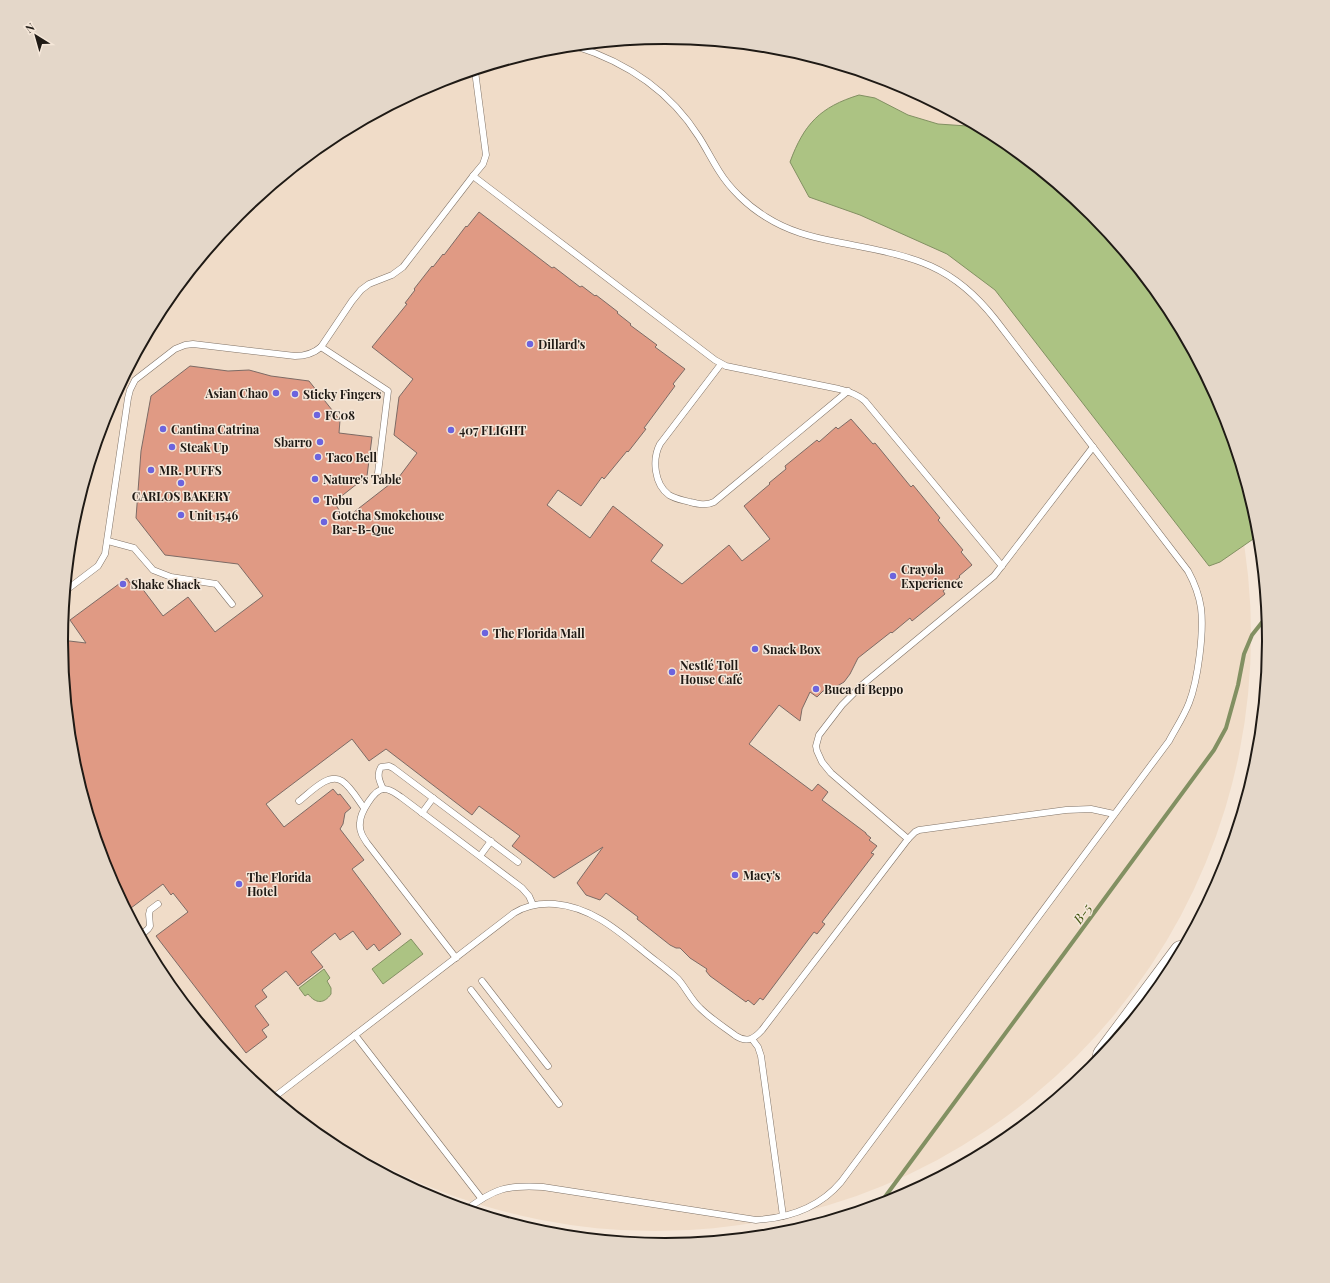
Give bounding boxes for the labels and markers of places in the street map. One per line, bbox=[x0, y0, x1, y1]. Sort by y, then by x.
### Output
place label: Dillard's bbox=[538, 336, 586, 352]
marker: Dillard's bbox=[525, 339, 535, 349]
place label: Asian Chao bbox=[205, 385, 268, 401]
place label: Sticky Fingers bbox=[303, 386, 382, 402]
marker: Asian Chao bbox=[271, 388, 281, 398]
marker: Sticky Fingers bbox=[290, 389, 300, 399]
place label: FC08 bbox=[325, 407, 355, 423]
marker: FC08 bbox=[312, 410, 322, 420]
place label: Cantina Catrina bbox=[171, 421, 260, 437]
place label: 407 FLIGHT bbox=[459, 422, 526, 438]
marker: Cantina Catrina bbox=[158, 424, 168, 434]
marker: 407 FLIGHT bbox=[446, 425, 456, 435]
place label: Sbarro bbox=[274, 434, 312, 450]
marker: Sbarro bbox=[315, 437, 325, 447]
place label: Steak Up bbox=[180, 439, 228, 455]
marker: Steak Up bbox=[167, 442, 177, 452]
place label: Taco Bell bbox=[326, 449, 377, 465]
marker: Taco Bell bbox=[313, 452, 323, 462]
place label: MR. PUFFS bbox=[159, 462, 222, 478]
marker: MR. PUFFS bbox=[146, 465, 156, 475]
place label: Nature's Table bbox=[323, 471, 401, 487]
marker: Nature's Table bbox=[310, 474, 320, 484]
marker: CARLOS BAKERY bbox=[176, 478, 186, 488]
place label: CARLOS BAKERY bbox=[132, 488, 231, 504]
place label: Tobu bbox=[324, 492, 353, 508]
marker: Tobu bbox=[311, 495, 321, 505]
place label: Unit 1546 bbox=[189, 507, 238, 523]
place label: Gotcha Smokehouse Bar-B-Que bbox=[332, 507, 444, 537]
marker: Unit 1546 bbox=[176, 510, 186, 520]
marker: Gotcha Smokehouse Bar-B-Que bbox=[319, 517, 329, 527]
place label: Crayola Experience bbox=[901, 561, 963, 591]
marker: Crayola Experience bbox=[888, 571, 898, 581]
place label: Shake Shack bbox=[131, 576, 201, 592]
marker: Shake Shack bbox=[118, 579, 128, 589]
place label: The Florida Mall bbox=[493, 625, 585, 641]
marker: The Florida Mall bbox=[480, 628, 490, 638]
place label: Snack Box bbox=[763, 641, 821, 657]
marker: Snack Box bbox=[750, 644, 760, 654]
place label: Nestlé Toll House Café bbox=[680, 657, 743, 687]
marker: Nestlé Toll House Café bbox=[667, 667, 677, 677]
place label: Buca di Beppo bbox=[824, 681, 904, 697]
marker: Buca di Beppo bbox=[811, 684, 821, 694]
place label: Macy's bbox=[743, 867, 781, 883]
place label: The Florida Hotel bbox=[247, 869, 312, 899]
marker: Macy's bbox=[730, 870, 740, 880]
marker: The Florida Hotel bbox=[234, 879, 244, 889]

